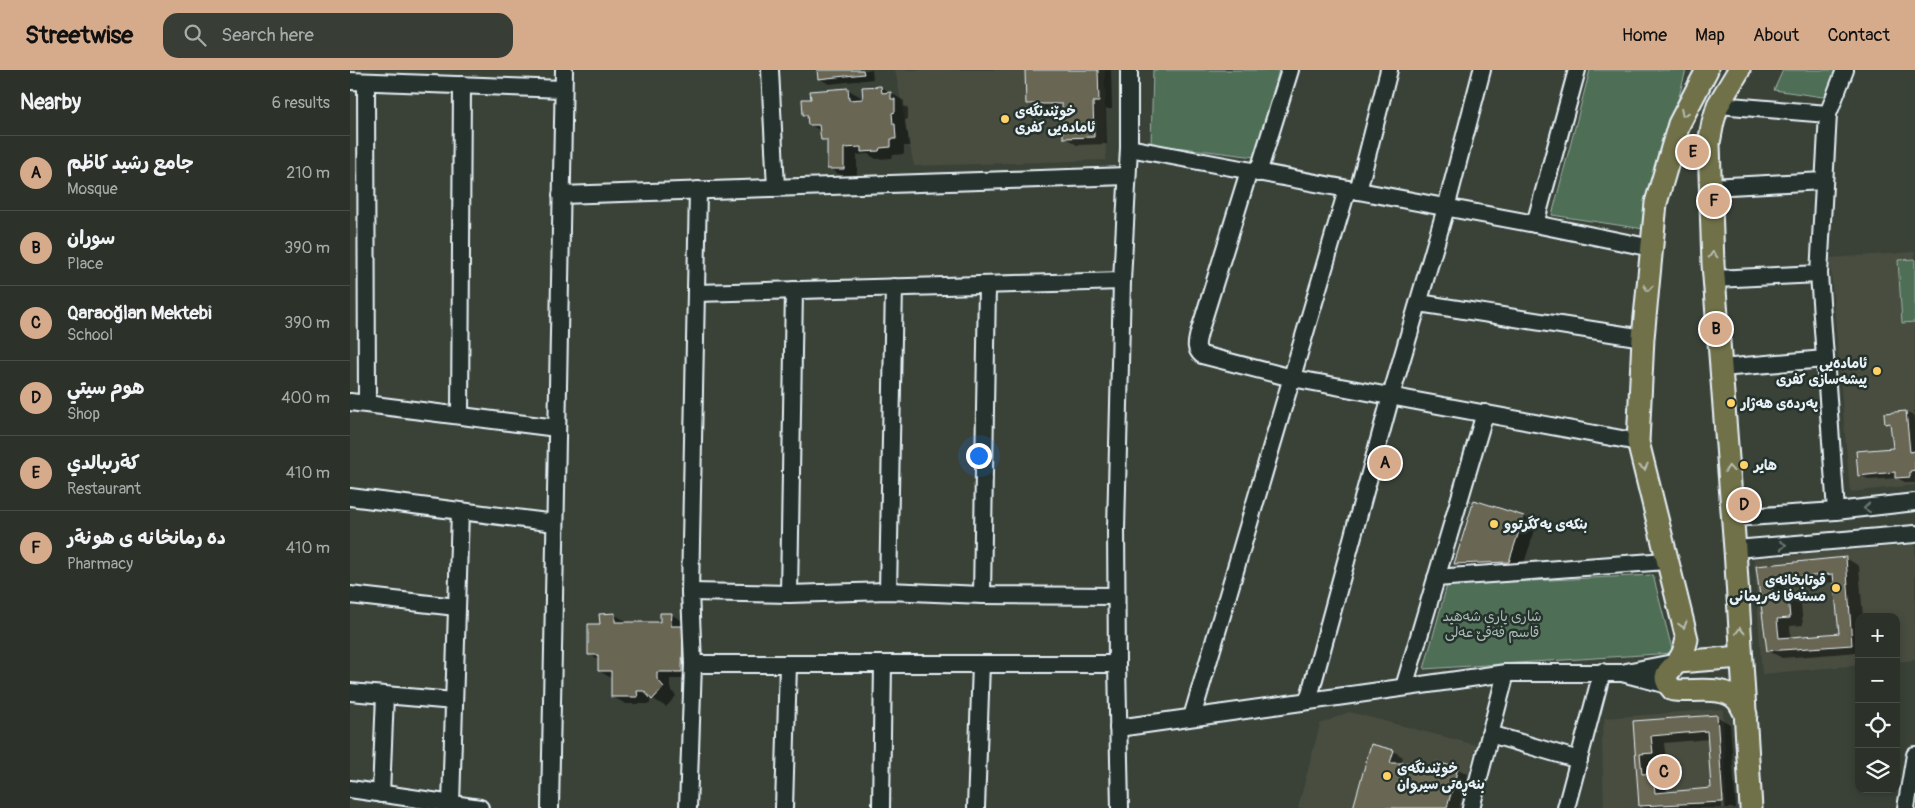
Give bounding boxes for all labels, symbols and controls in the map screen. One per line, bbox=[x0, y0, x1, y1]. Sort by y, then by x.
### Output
search box bbox=[163, 13, 513, 58]
text: Streetwise bbox=[25, 21, 133, 50]
icon: search bbox=[181, 21, 209, 49]
text: Search here bbox=[221, 23, 314, 47]
text: Home bbox=[1622, 24, 1667, 47]
text: Map bbox=[1695, 24, 1725, 47]
text: About bbox=[1753, 24, 1799, 47]
text: Contact bbox=[1827, 24, 1890, 47]
text: Nearby bbox=[20, 89, 81, 116]
text: 6 results bbox=[272, 93, 330, 113]
place label: خوێندنگەی ئامادەیی کفری bbox=[1015, 102, 1096, 136]
one-way arrow bbox=[1680, 108, 1690, 117]
marker: خوێندنگەی ئامادەیی کفری bbox=[999, 113, 1011, 125]
pin: E bbox=[1677, 133, 1709, 171]
text: جامع رشيد كاظم bbox=[67, 151, 194, 175]
text: A bbox=[31, 163, 41, 183]
text: 210 m bbox=[286, 163, 330, 183]
text: Mosque bbox=[67, 179, 118, 199]
pin: F bbox=[1698, 182, 1730, 220]
text: سوران bbox=[67, 226, 115, 250]
text: B bbox=[31, 238, 41, 258]
text: 390 m bbox=[284, 238, 330, 258]
one-way arrow bbox=[1708, 250, 1718, 258]
text: Place bbox=[67, 254, 103, 274]
one-way arrow bbox=[1643, 285, 1654, 293]
text: Qaraoğlan Mektebi bbox=[67, 301, 212, 325]
pin: B bbox=[1700, 310, 1732, 348]
text: C bbox=[31, 313, 41, 333]
text: 390 m bbox=[284, 313, 330, 333]
text: School bbox=[67, 325, 113, 345]
place label: ئامادەیی پیشەسازی کفری bbox=[1776, 355, 1868, 388]
marker: ئامادەیی پیشەسازی کفری bbox=[1871, 365, 1883, 377]
text: هوم سيتي bbox=[67, 376, 145, 400]
text: D bbox=[31, 388, 41, 408]
text: 400 m bbox=[281, 388, 330, 408]
place label: پەردەى ھەژار bbox=[1739, 395, 1818, 412]
marker: پەردەى ھەژار bbox=[1725, 397, 1737, 409]
text: Shop bbox=[67, 404, 100, 424]
your location bbox=[966, 443, 992, 469]
pin: A bbox=[1369, 444, 1401, 482]
text: كةرىبالدي bbox=[67, 451, 140, 475]
place label: هاير bbox=[1752, 457, 1777, 474]
marker: هاير bbox=[1738, 459, 1750, 471]
text: E bbox=[32, 463, 40, 483]
text: 410 m bbox=[286, 463, 330, 483]
one-way arrow bbox=[1638, 463, 1649, 472]
one-way arrow bbox=[1724, 465, 1735, 473]
text: Restaurant bbox=[67, 479, 141, 499]
pin: D bbox=[1728, 486, 1760, 524]
one-way arrow bbox=[1862, 502, 1870, 513]
place label: بنکەی یەکگرتوو bbox=[1503, 515, 1587, 533]
marker: بنکەی یەکگرتوو bbox=[1488, 518, 1500, 530]
text: ده رمانخانه ى هونةر bbox=[67, 526, 226, 550]
text: F bbox=[31, 538, 41, 558]
text: 410 m bbox=[286, 538, 330, 558]
one-way arrow bbox=[1780, 540, 1788, 551]
text: Pharmacy bbox=[67, 554, 133, 574]
place label: قوتابخانەی مستەفا نەریمانی bbox=[1729, 572, 1826, 605]
marker: قوتابخانەی مستەفا نەریمانی bbox=[1830, 582, 1842, 594]
park label: شاری یاری شەهید قاسم فەقێ عەلی bbox=[1442, 608, 1542, 643]
map controls bbox=[1855, 613, 1900, 793]
button: + bbox=[1855, 613, 1900, 658]
one-way arrow bbox=[1677, 620, 1688, 629]
one-way arrow bbox=[1734, 627, 1745, 635]
button: − bbox=[1855, 658, 1900, 703]
button: locate bbox=[1855, 703, 1900, 748]
button: layers bbox=[1855, 748, 1900, 793]
pin: C bbox=[1648, 753, 1680, 791]
place label: خوێندنگەی بنەڕەتی سیروان bbox=[1397, 759, 1485, 796]
marker: خوێندنگەی بنەڕەتی سیروان bbox=[1381, 770, 1393, 782]

